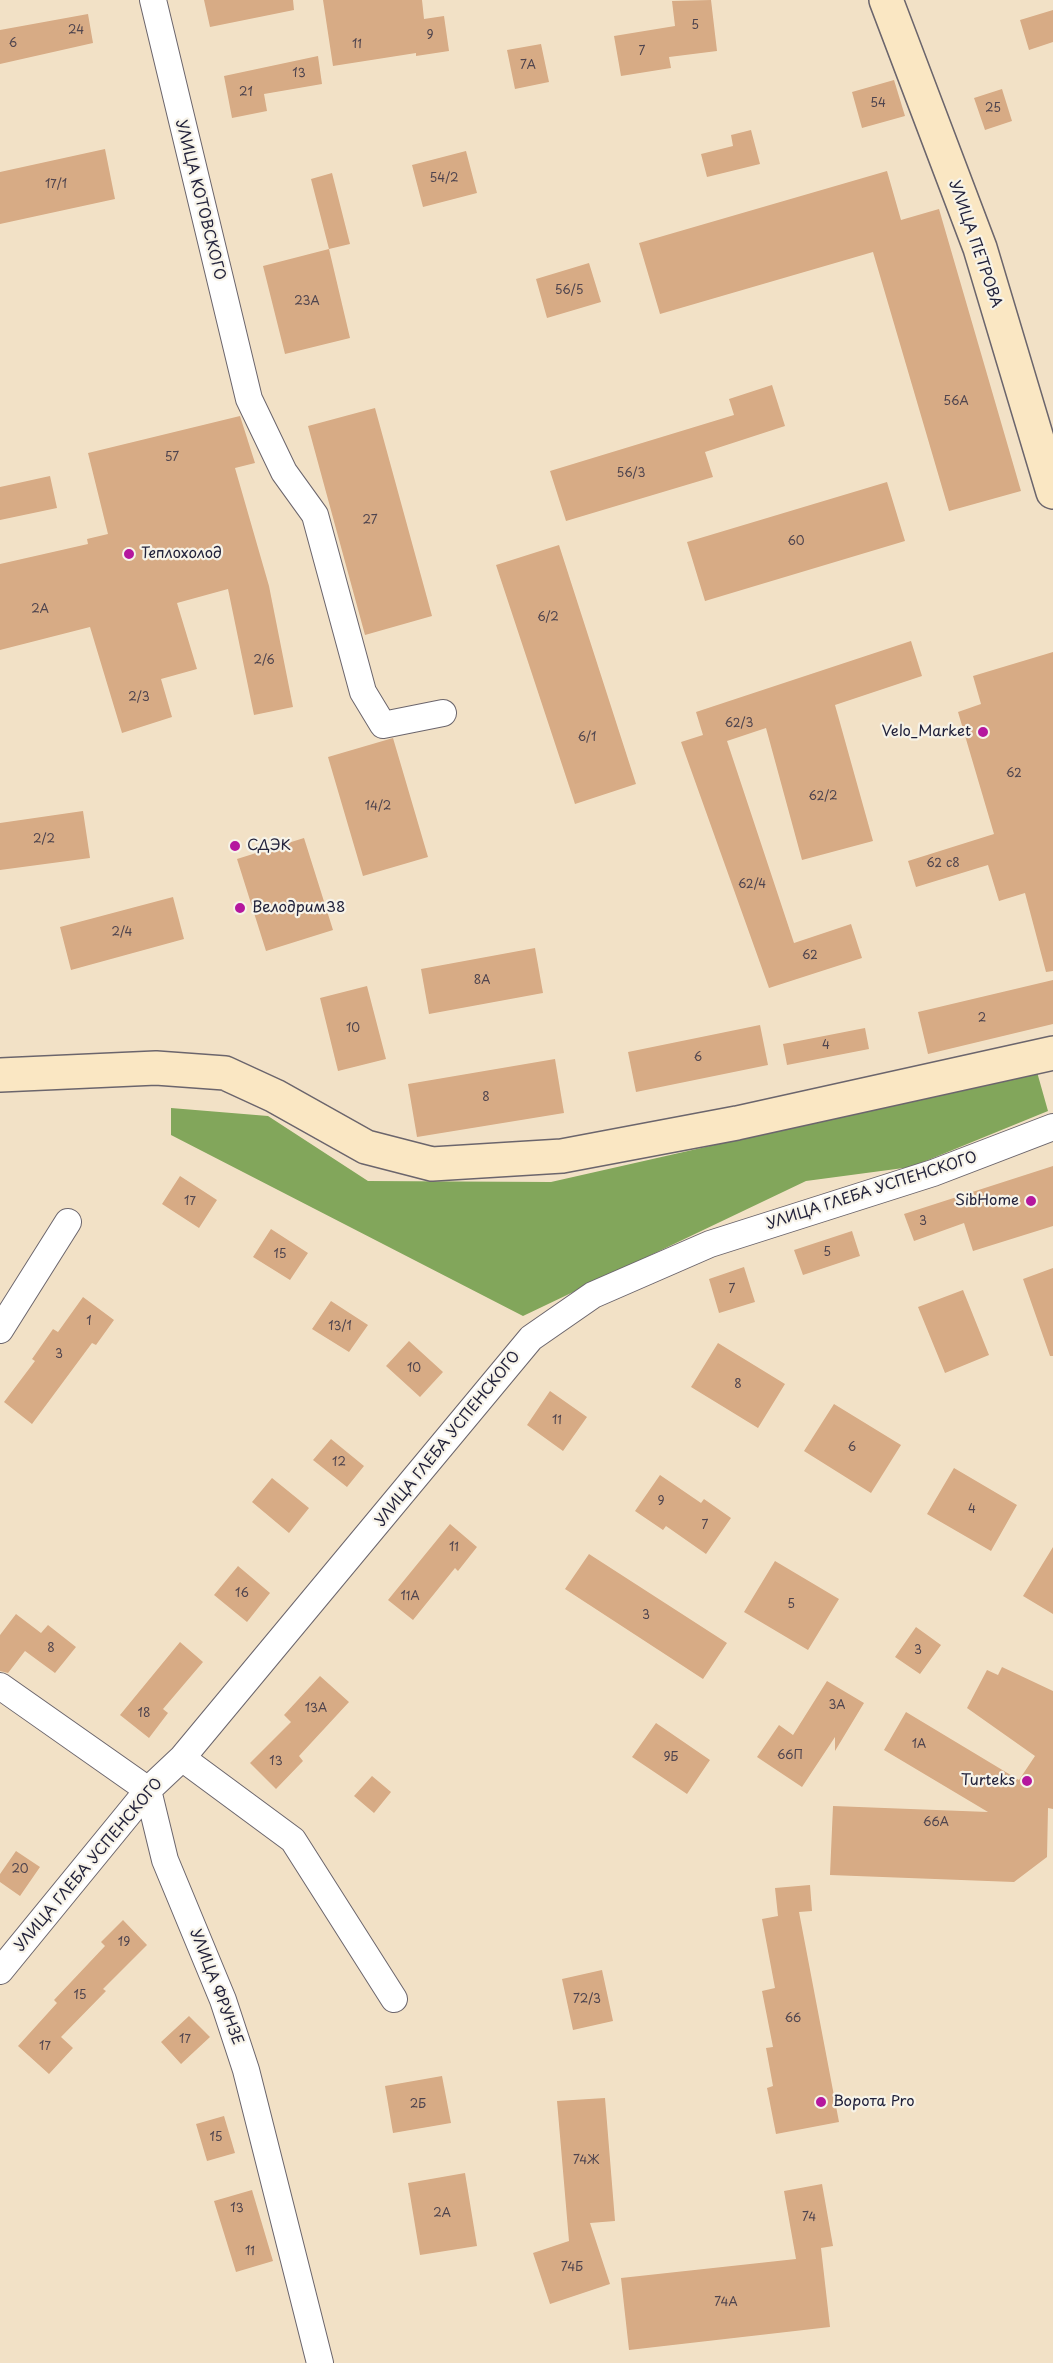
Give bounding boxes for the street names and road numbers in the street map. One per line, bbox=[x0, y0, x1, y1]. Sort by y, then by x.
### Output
street label: УЛИЦА КОТОВСКОГО bbox=[171, 118, 229, 282]
street label: УЛИЦА ПЕТРОВА bbox=[945, 178, 1005, 310]
street label: УЛИЦА ГЛЕБА УСПЕНСКОГО bbox=[764, 1148, 980, 1234]
street label: УЛИЦА ГЛЕБА УСПЕНСКОГО bbox=[372, 1348, 524, 1530]
street label: УЛИЦА ГЛЕБА УСПЕНСКОГО bbox=[11, 1775, 167, 1955]
street label: УЛИЦА ФРУНЗЕ bbox=[186, 1926, 246, 2048]

